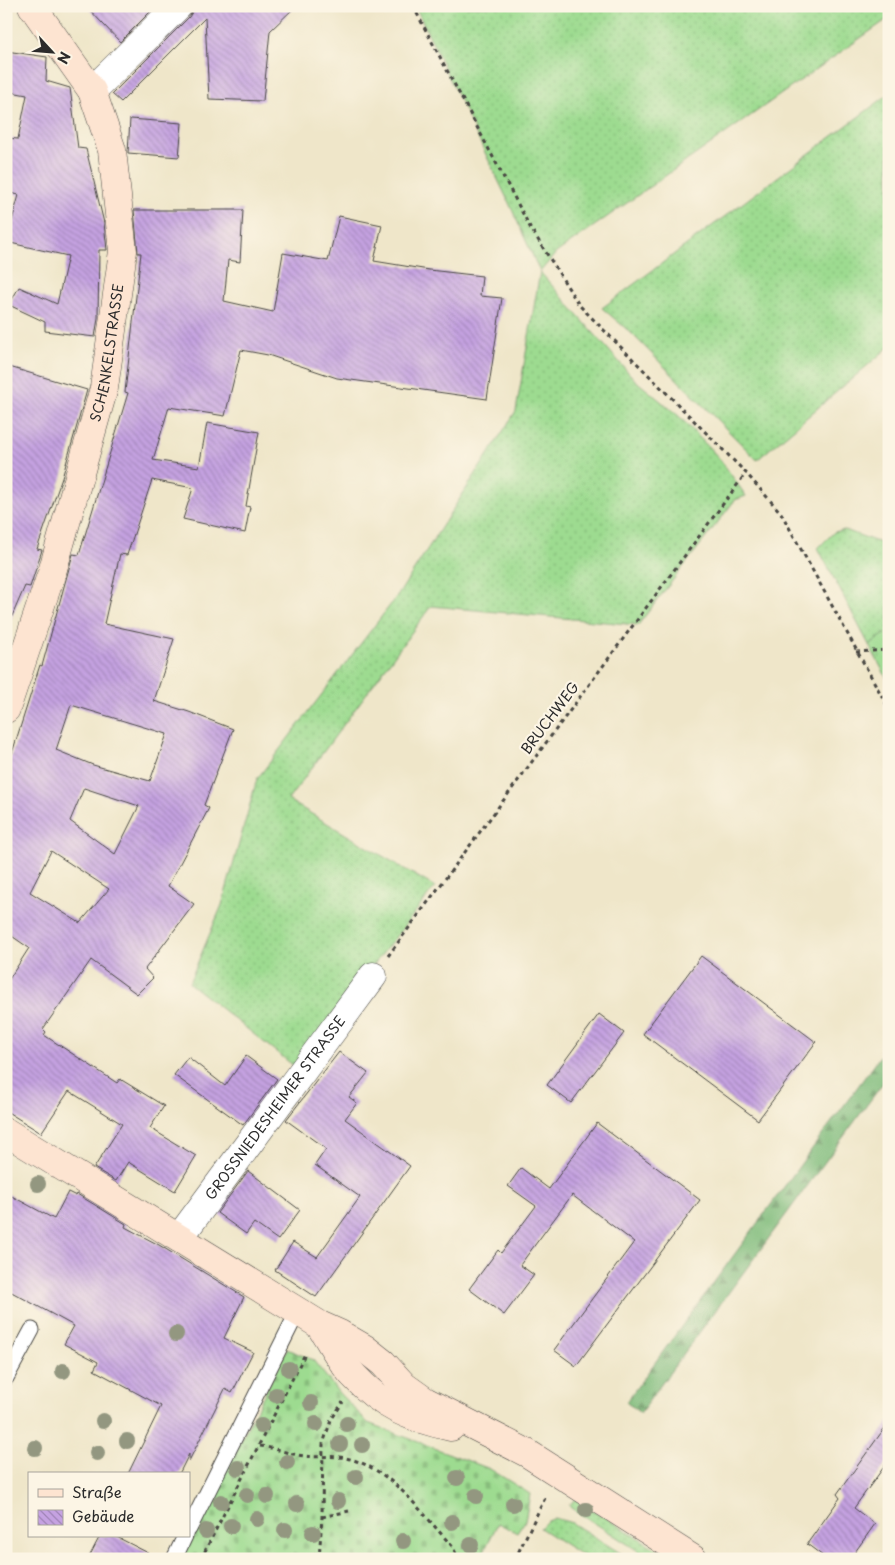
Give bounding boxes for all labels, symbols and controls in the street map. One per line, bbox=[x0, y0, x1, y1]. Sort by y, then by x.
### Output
north arrow bbox=[28, 28, 78, 78]
text: N bbox=[52, 48, 76, 68]
street label: SCHENKELSTRASSE bbox=[84, 282, 128, 424]
street label: BRUCHWEG bbox=[515, 677, 584, 758]
street label: GROSSNIEDESHEIMER STRASSE bbox=[200, 1011, 350, 1204]
legend bbox=[28, 1472, 190, 1538]
text: Straße bbox=[72, 1480, 122, 1503]
text: Gebäude bbox=[72, 1504, 134, 1527]

